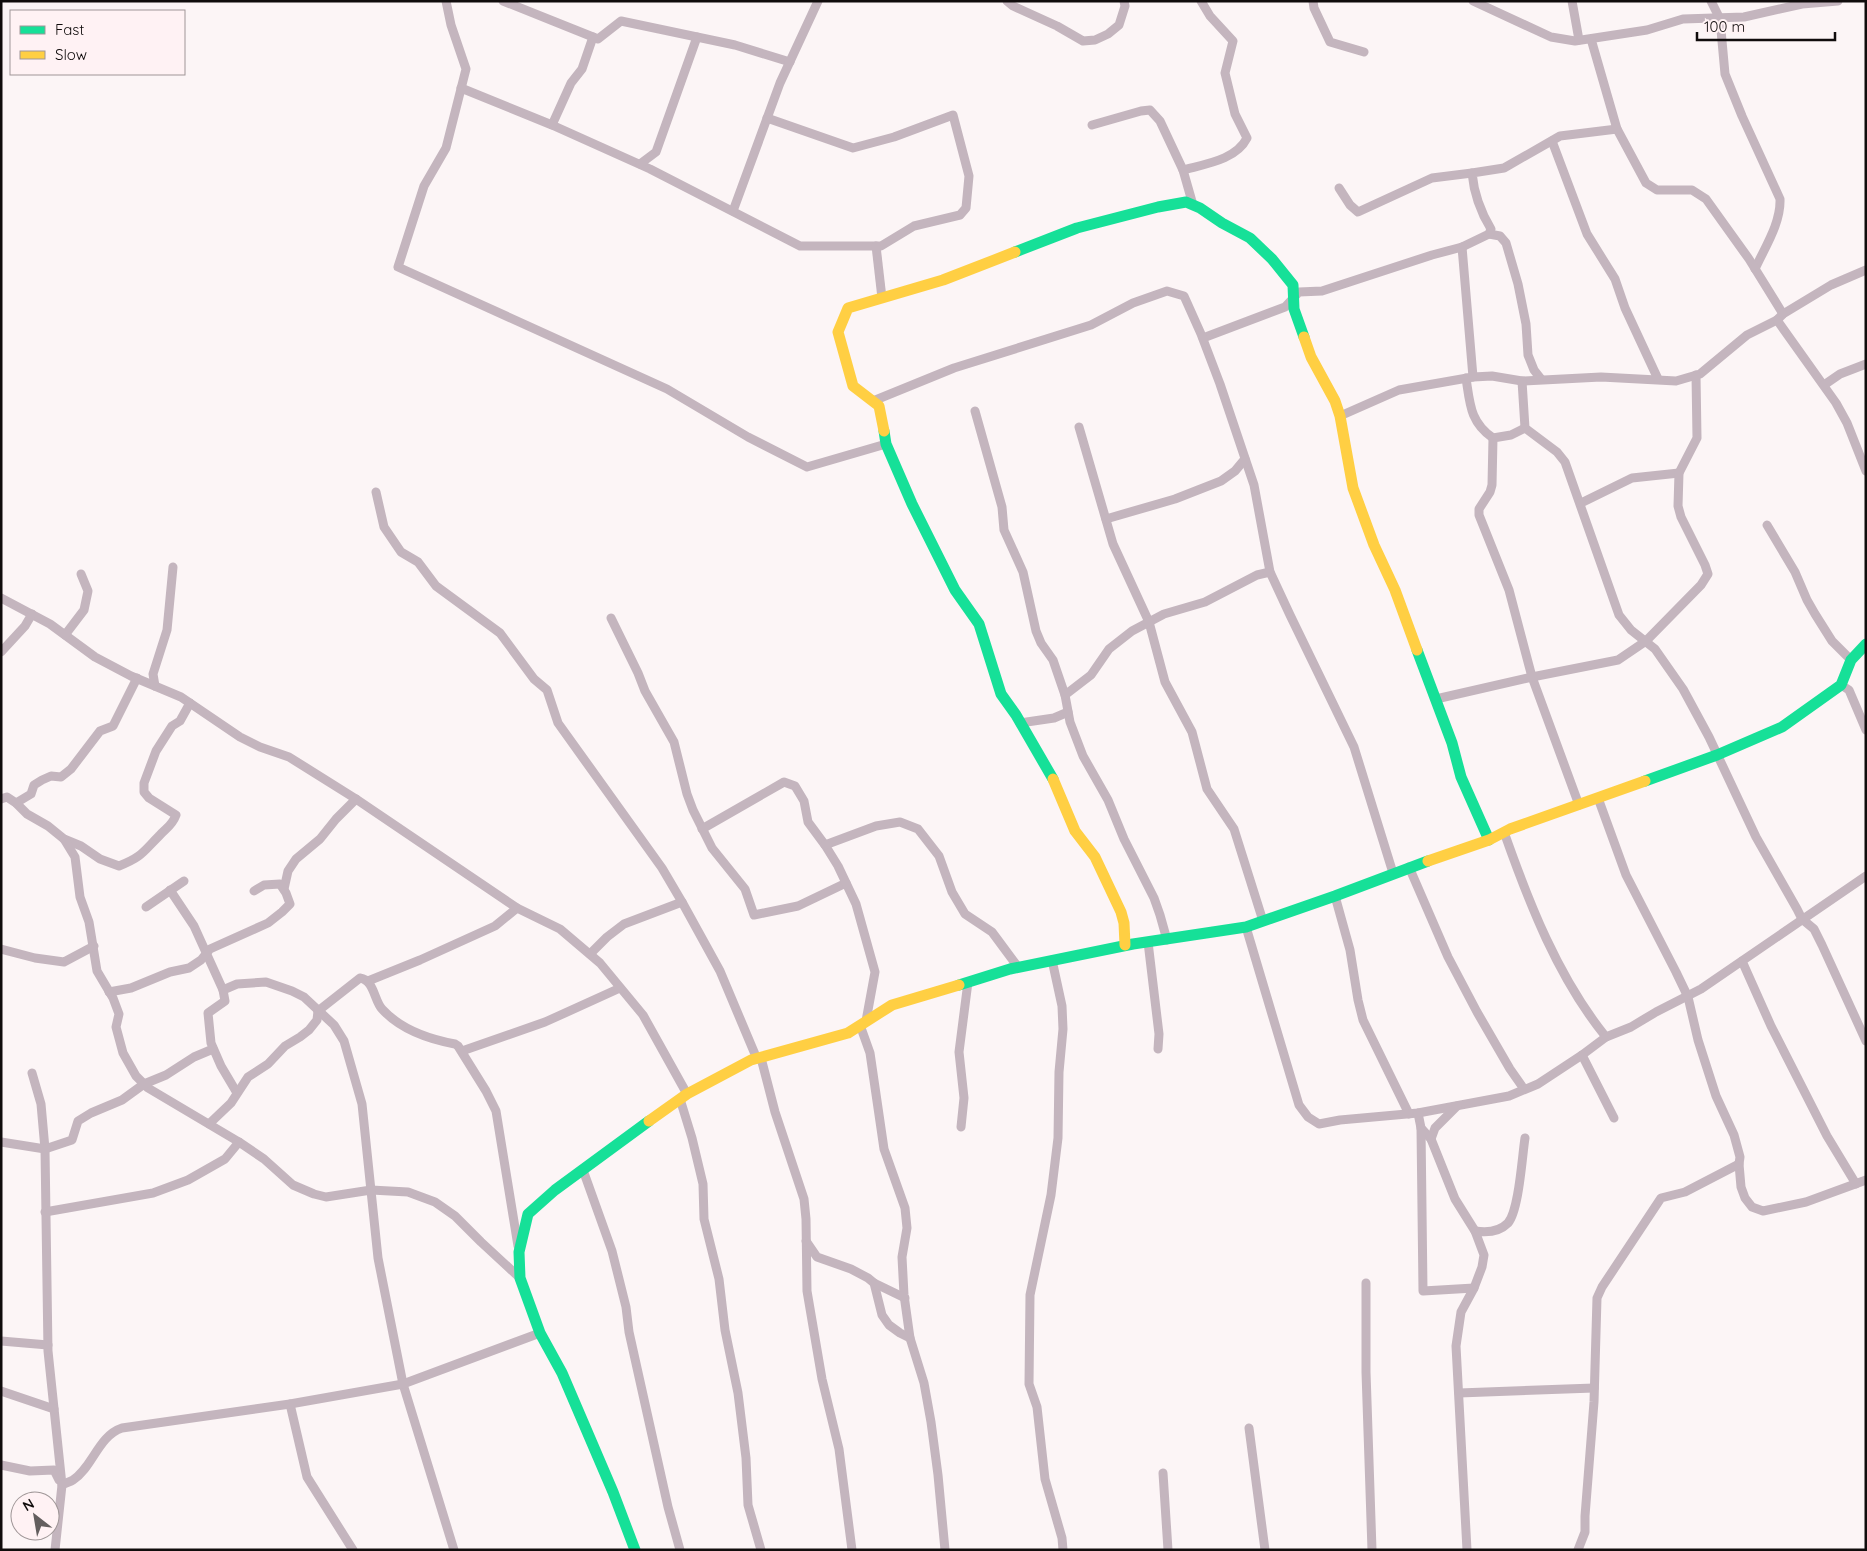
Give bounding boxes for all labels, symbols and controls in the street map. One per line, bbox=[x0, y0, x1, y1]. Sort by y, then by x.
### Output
legend bbox=[10, 10, 185, 75]
scale bar bbox=[1697, 10, 1834, 42]
text: 100 m bbox=[1704, 17, 1745, 36]
text: Fast bbox=[55, 20, 84, 39]
text: Slow bbox=[55, 45, 87, 64]
north arrow bbox=[10, 1491, 60, 1541]
text: N bbox=[19, 1494, 37, 1515]

